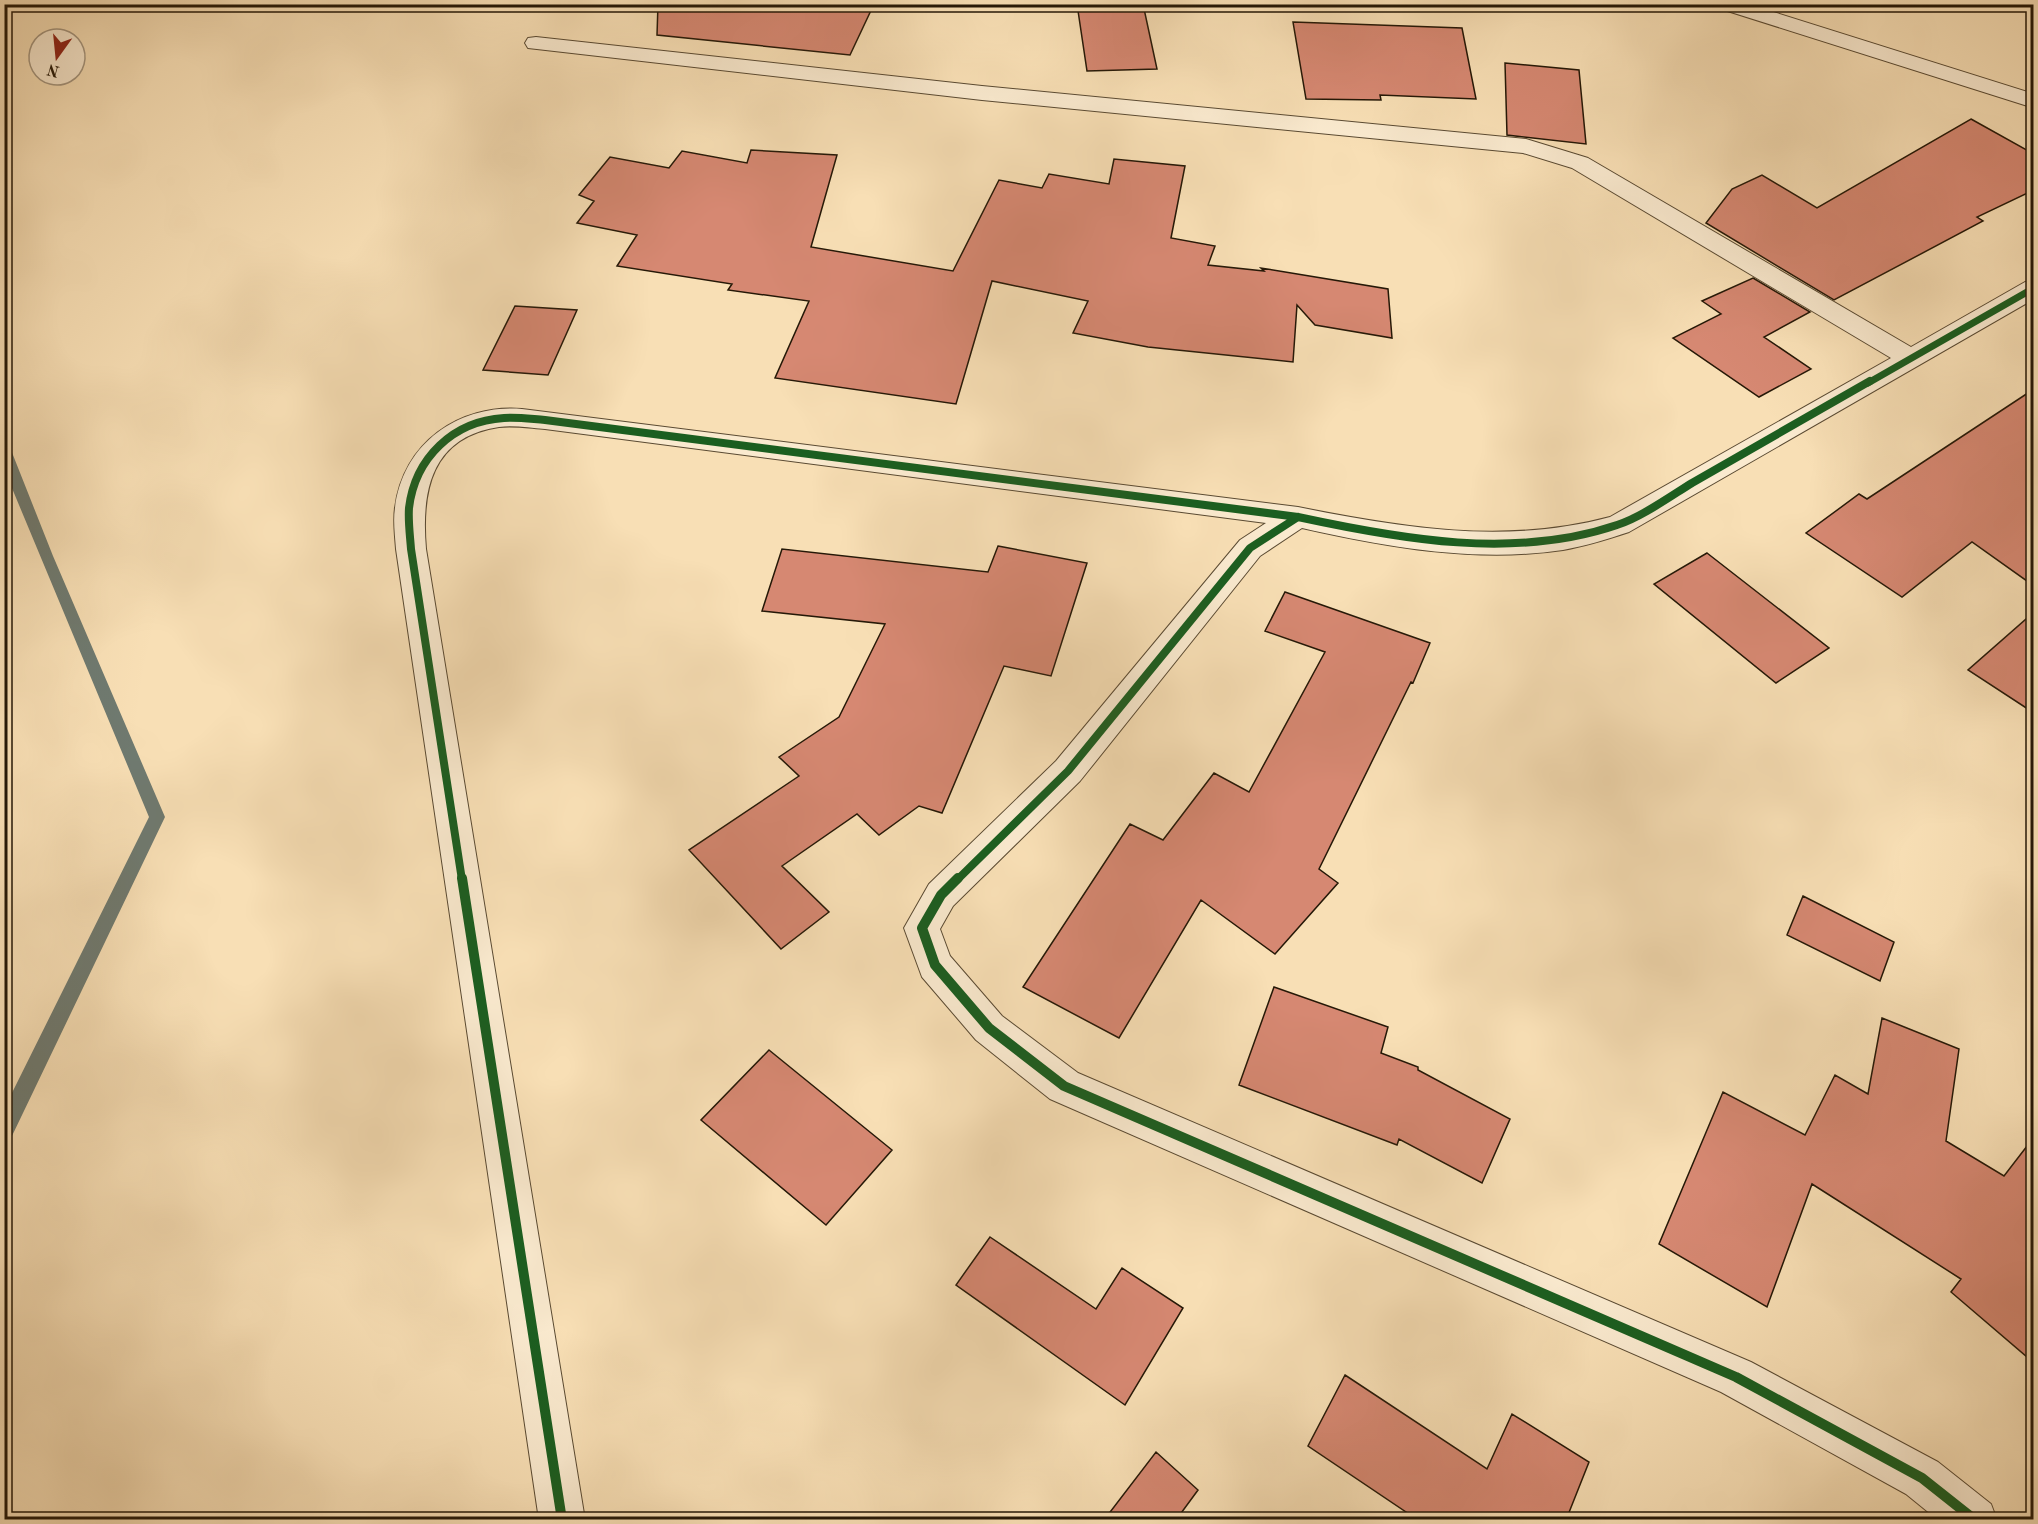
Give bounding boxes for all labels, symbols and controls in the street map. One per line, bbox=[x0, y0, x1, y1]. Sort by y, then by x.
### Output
north arrow bbox=[27, 27, 87, 87]
text: N bbox=[45, 60, 62, 79]

